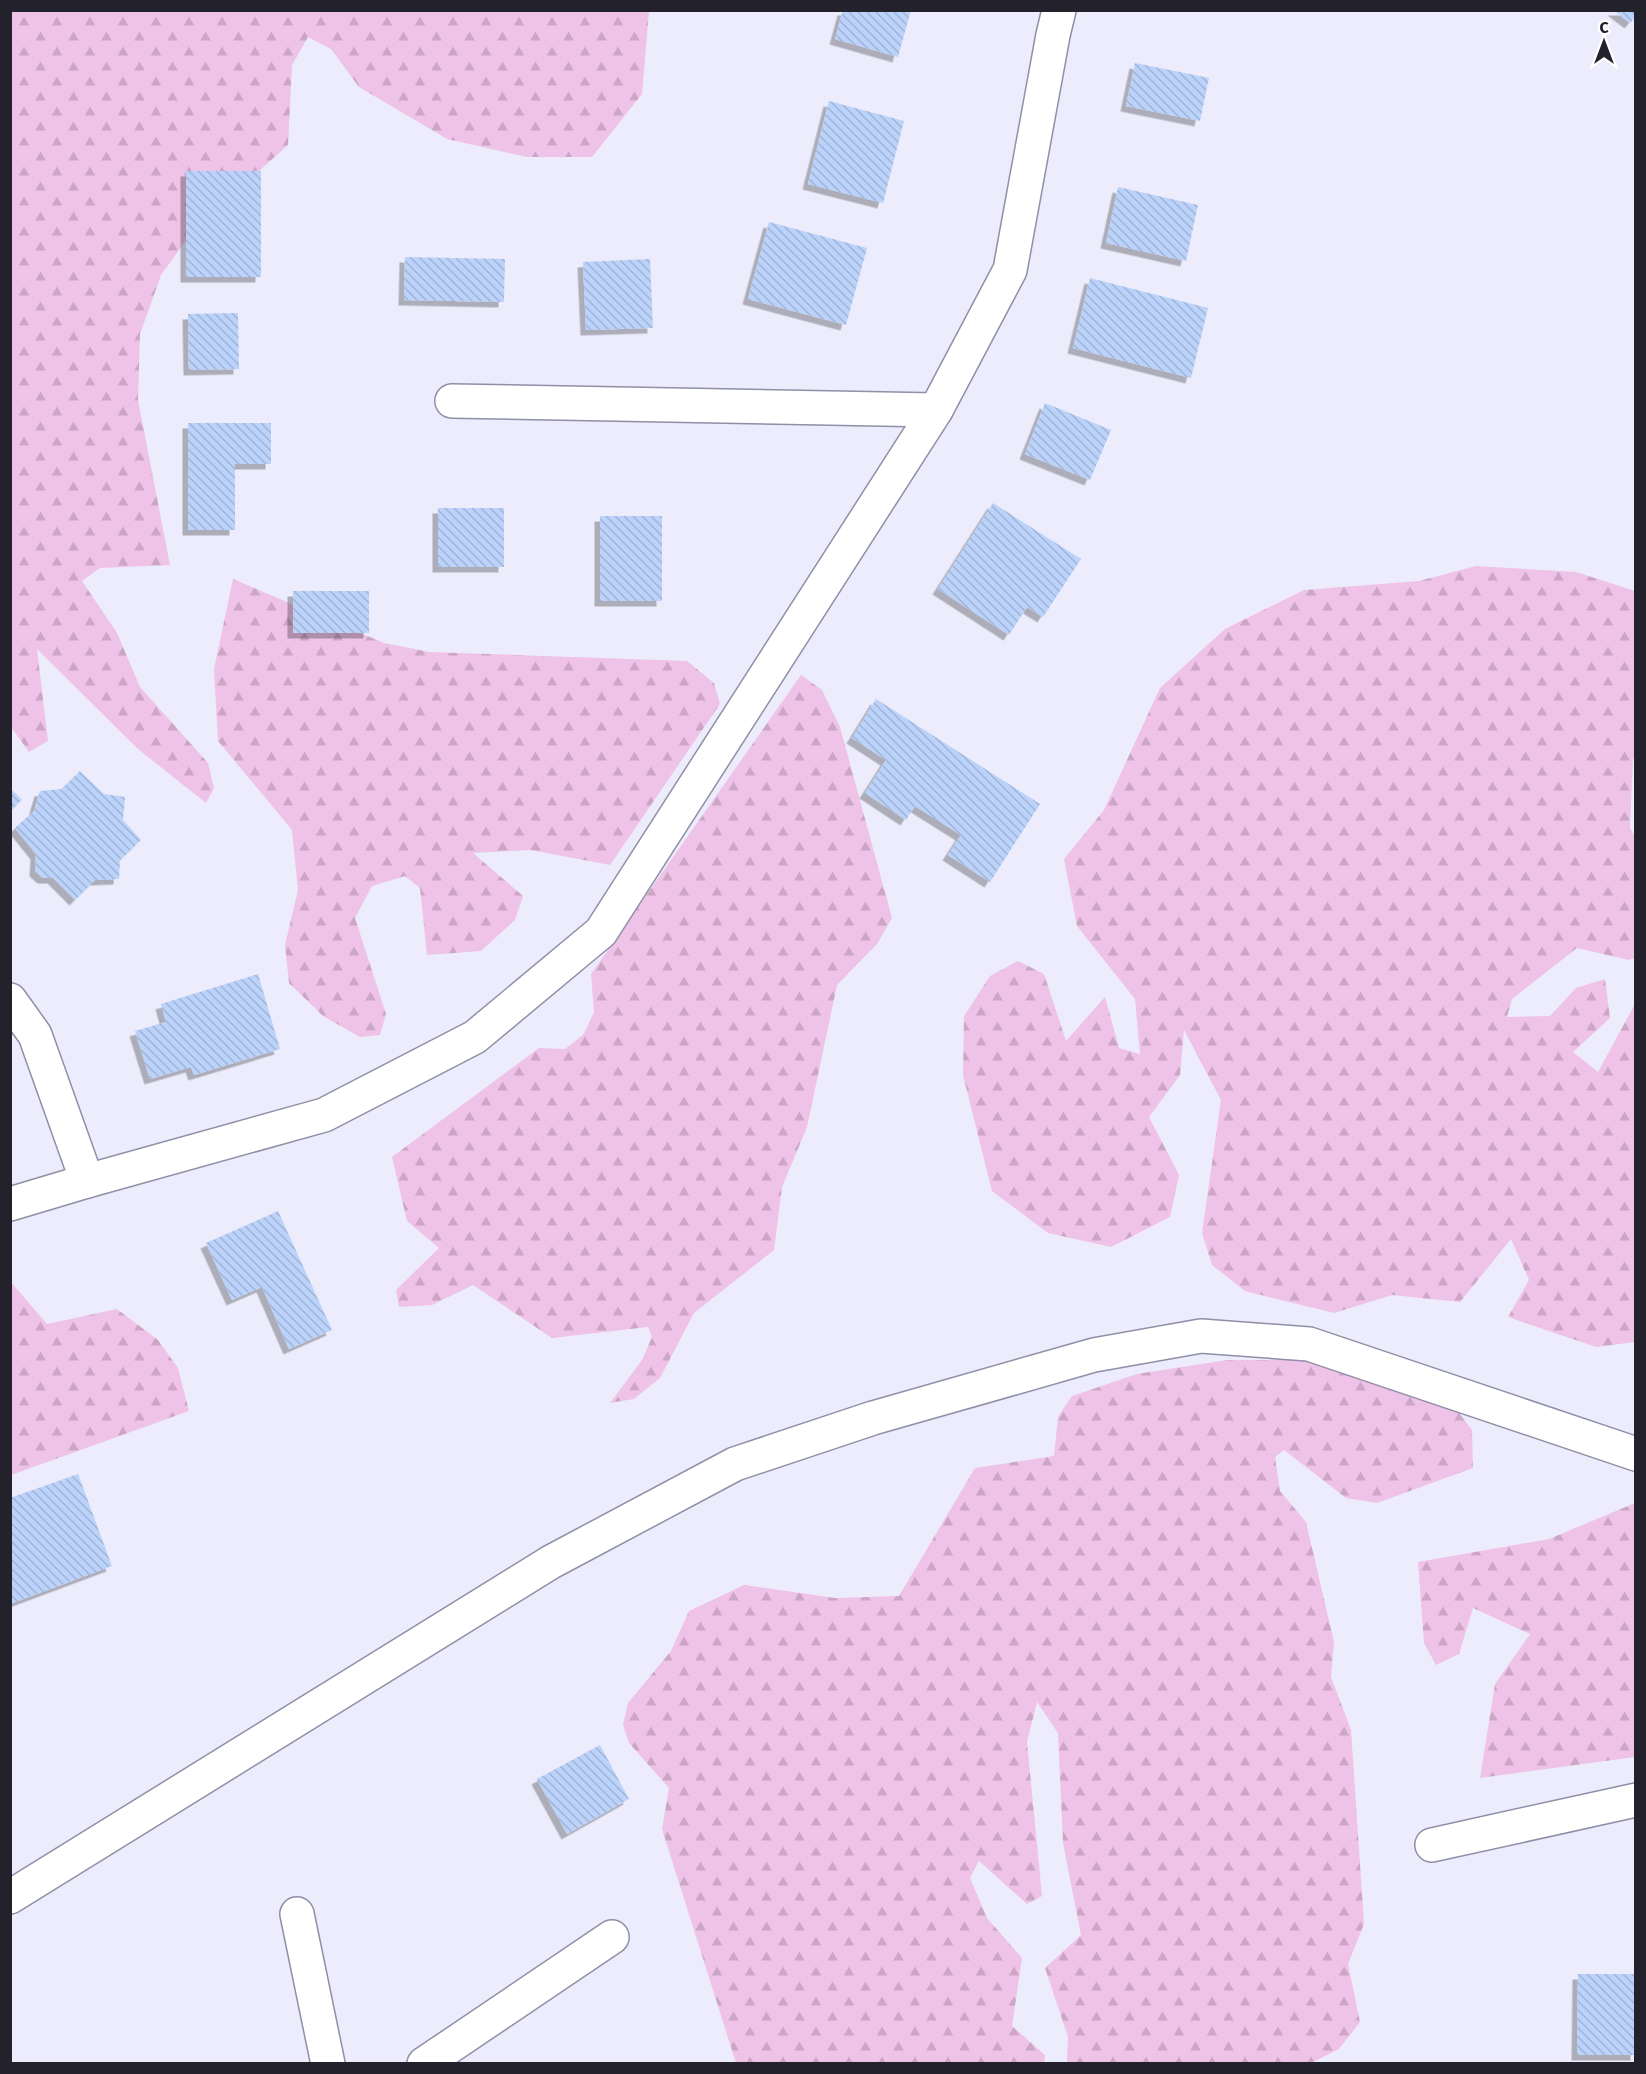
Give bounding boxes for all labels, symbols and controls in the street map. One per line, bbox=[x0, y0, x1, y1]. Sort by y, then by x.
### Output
north arrow bbox=[1574, 12, 1634, 72]
text: С bbox=[1599, 18, 1609, 37]

